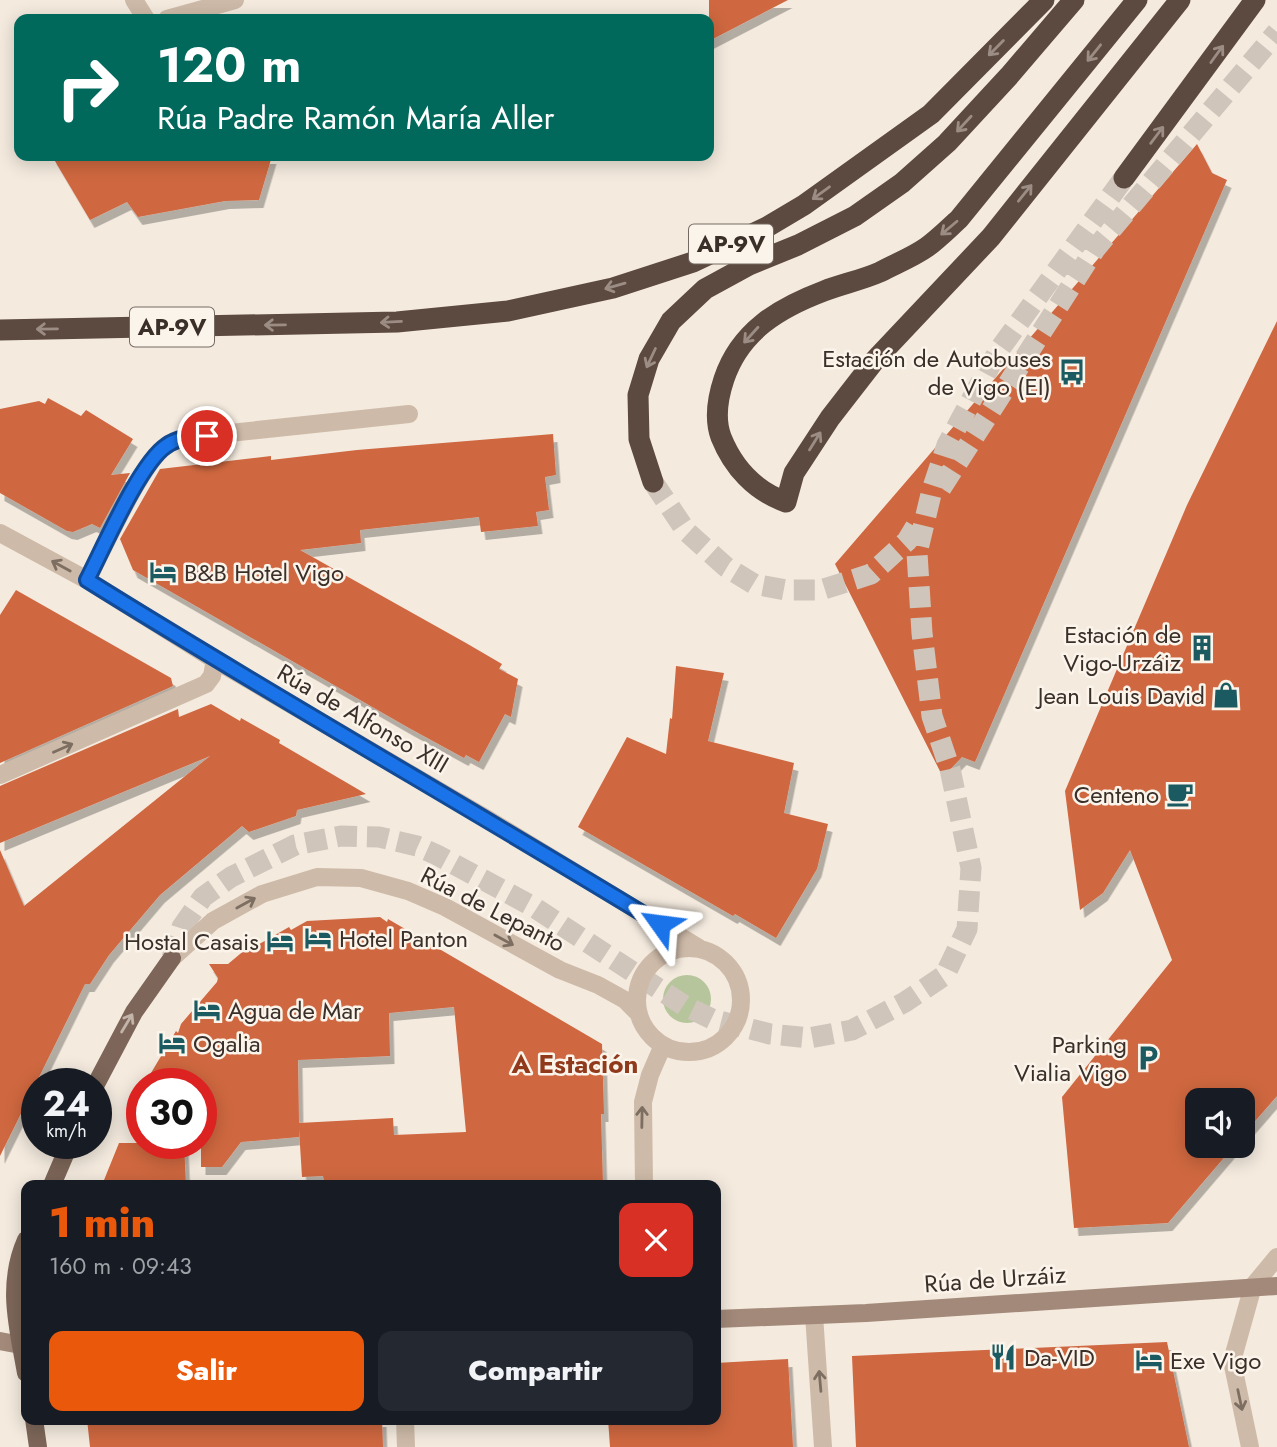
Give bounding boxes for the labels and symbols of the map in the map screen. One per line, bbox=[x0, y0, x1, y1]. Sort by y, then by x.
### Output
one-way arrow bbox=[988, 40, 1005, 57]
one-way arrow bbox=[1086, 44, 1101, 62]
one-way arrow bbox=[1209, 45, 1224, 64]
one-way arrow bbox=[956, 115, 972, 133]
one-way arrow bbox=[1150, 126, 1165, 144]
one-way arrow bbox=[812, 185, 831, 200]
one-way arrow bbox=[1018, 185, 1033, 203]
one-way arrow bbox=[940, 220, 958, 236]
road number: AP-9V bbox=[689, 224, 773, 264]
one-way arrow bbox=[605, 281, 627, 294]
road number: AP-9V bbox=[130, 308, 214, 346]
one-way arrow bbox=[380, 316, 403, 329]
one-way arrow bbox=[264, 318, 287, 332]
one-way arrow bbox=[36, 322, 59, 336]
one-way arrow bbox=[743, 326, 759, 344]
place label: Estación de Autobuses de Vigo (EI) bbox=[822, 341, 1051, 404]
one-way arrow bbox=[644, 347, 657, 368]
bus stop icon: Estación de Autobuses de Vigo (EI) bbox=[1057, 357, 1087, 387]
pin bbox=[177, 406, 237, 466]
one-way arrow bbox=[807, 432, 822, 451]
place label: B&B Hotel Vigo bbox=[184, 555, 344, 590]
hotel icon: B&B Hotel Vigo bbox=[148, 557, 178, 587]
one-way arrow bbox=[51, 559, 72, 572]
place label: Estación de Vigo-Urzáiz bbox=[1063, 617, 1181, 680]
building icon: Estación de Vigo-Urzáiz bbox=[1187, 633, 1217, 663]
street label: Rúa de Alfonso XIII bbox=[271, 655, 455, 781]
place label: Jean Louis David bbox=[1035, 678, 1205, 713]
shop icon: Jean Louis David bbox=[1211, 680, 1241, 710]
one-way arrow bbox=[51, 741, 73, 754]
place label: Centeno bbox=[1074, 777, 1159, 812]
cafe icon: Centeno bbox=[1165, 779, 1195, 809]
street label: Rúa de Lepanto bbox=[415, 858, 571, 960]
position arrow bbox=[623, 887, 697, 961]
one-way arrow bbox=[235, 896, 255, 910]
place label: Hotel Panton bbox=[339, 921, 468, 956]
hotel icon: Hotel Panton bbox=[303, 923, 333, 953]
place label: Hostal Casais bbox=[124, 924, 259, 959]
hotel icon: Hostal Casais bbox=[265, 926, 295, 956]
one-way arrow bbox=[493, 933, 513, 947]
place label: Agua de Mar bbox=[228, 993, 362, 1028]
hotel icon: Agua de Mar bbox=[192, 995, 222, 1025]
one-way arrow bbox=[120, 1014, 134, 1034]
place label: Ogalia bbox=[193, 1026, 261, 1061]
place label: Parking Vialia Vigo bbox=[1014, 1027, 1127, 1090]
hotel icon: Ogalia bbox=[157, 1028, 187, 1058]
parking icon: Parking Vialia Vigo bbox=[1133, 1043, 1163, 1073]
district label: A Estación bbox=[510, 1045, 639, 1083]
speed limit sign: 30 bbox=[126, 1068, 217, 1159]
one-way arrow bbox=[635, 1105, 649, 1128]
street label: Rúa de Urzáiz bbox=[923, 1257, 1067, 1301]
place label: Da-VID bbox=[1024, 1340, 1095, 1375]
restaurant icon: Da-VID bbox=[988, 1342, 1018, 1372]
place label: Exe Vigo bbox=[1170, 1343, 1261, 1378]
hotel icon: Exe Vigo bbox=[1134, 1345, 1164, 1375]
one-way arrow bbox=[813, 1370, 826, 1393]
one-way arrow bbox=[1234, 1388, 1248, 1411]

